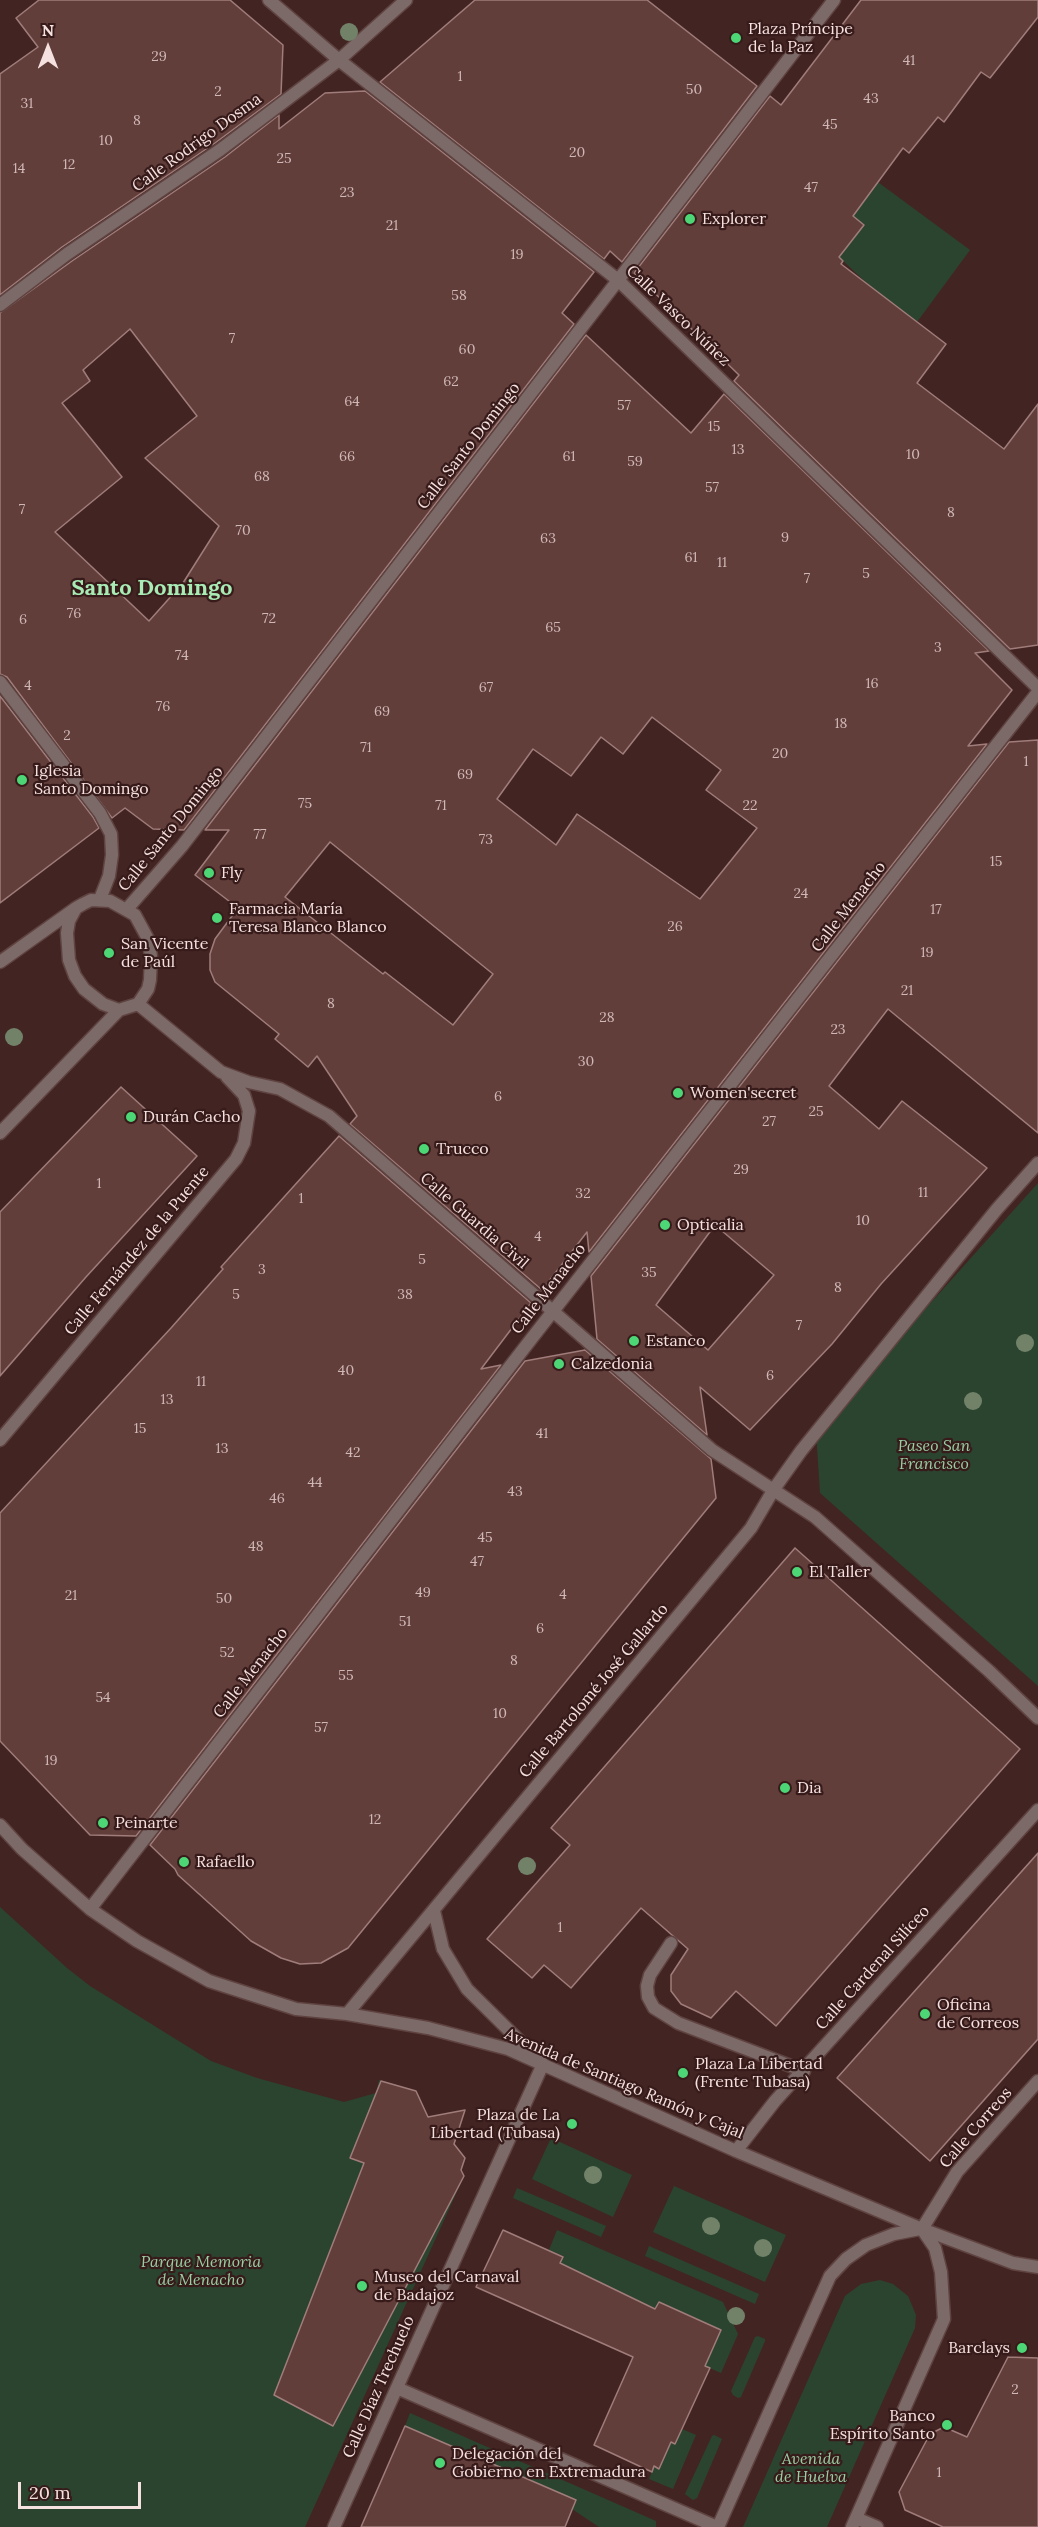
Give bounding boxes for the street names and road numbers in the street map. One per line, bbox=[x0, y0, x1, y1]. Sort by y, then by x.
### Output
street label: Calle Rodrigo Dosma bbox=[129, 90, 265, 196]
street label: Calle Vasco Núñez bbox=[622, 261, 734, 371]
street label: Calle Santo Domingo bbox=[414, 379, 524, 513]
street label: Calle Santo Domingo bbox=[115, 762, 227, 896]
street label: Calle Menacho bbox=[808, 858, 890, 956]
street label: Calle Fernández de la Puente bbox=[61, 1162, 213, 1340]
street label: Calle Guardia Civil bbox=[416, 1169, 532, 1273]
street label: Calle Menacho bbox=[508, 1240, 590, 1338]
street label: Calle Bartolomé José Gallardo bbox=[515, 1600, 673, 1782]
street label: Calle Menacho bbox=[210, 1624, 292, 1722]
street label: Calle Cardenal Silíceo bbox=[812, 1902, 934, 2034]
street label: Avenida de Santiago Ramón y Cajal bbox=[502, 2025, 746, 2143]
street label: Calle Correos bbox=[936, 2084, 1016, 2172]
street label: Calle Díaz Trechuelo bbox=[339, 2313, 419, 2461]

